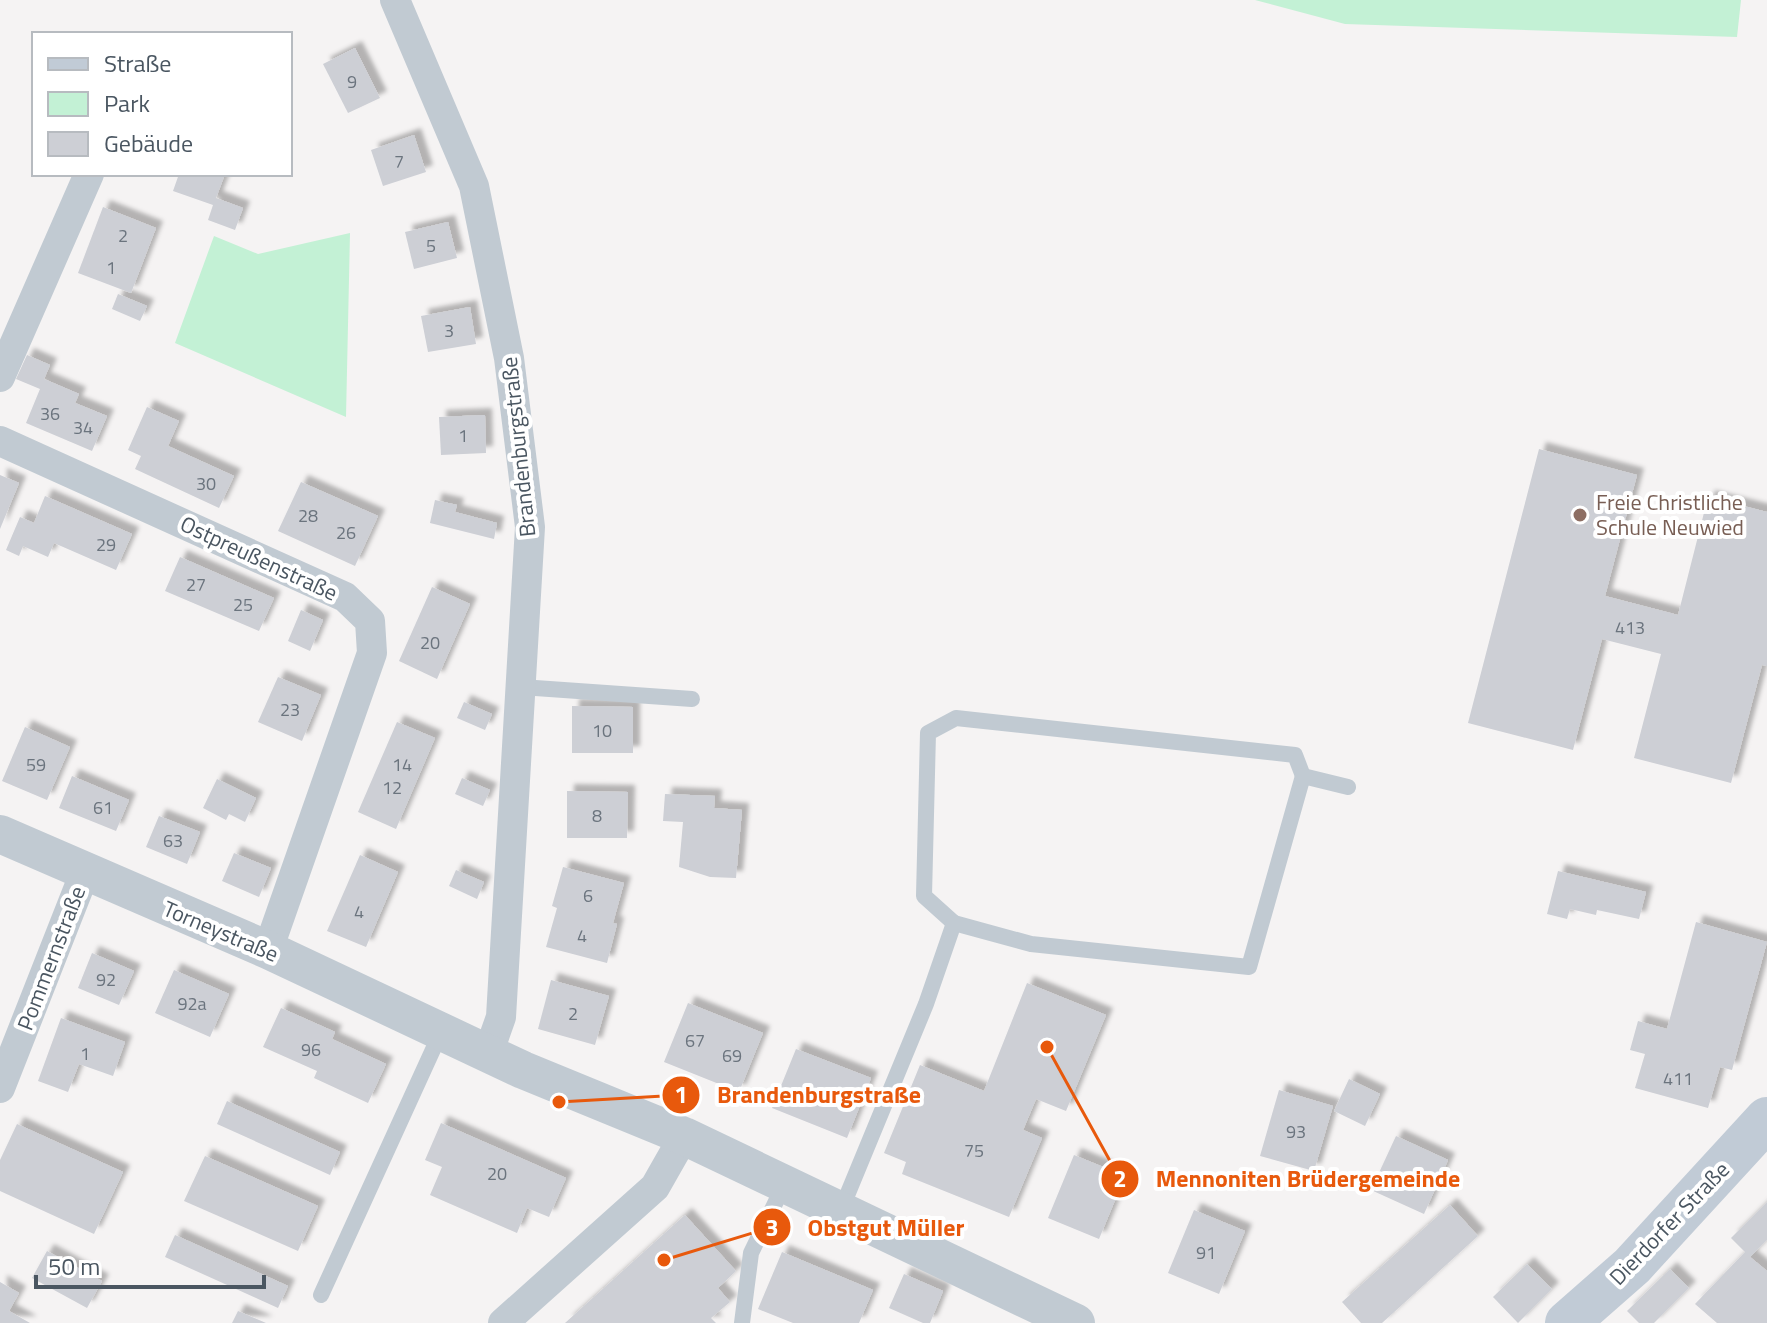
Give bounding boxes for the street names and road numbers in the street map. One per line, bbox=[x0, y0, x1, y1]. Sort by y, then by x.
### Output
street label: Brandenburgstraße bbox=[492, 355, 544, 539]
street label: Ostpreußenstraße bbox=[175, 507, 343, 609]
street label: Pommernstraße bbox=[8, 881, 94, 1035]
street label: Torneystraße bbox=[158, 891, 284, 971]
street label: Dierdorfer Straße bbox=[1601, 1153, 1737, 1293]

